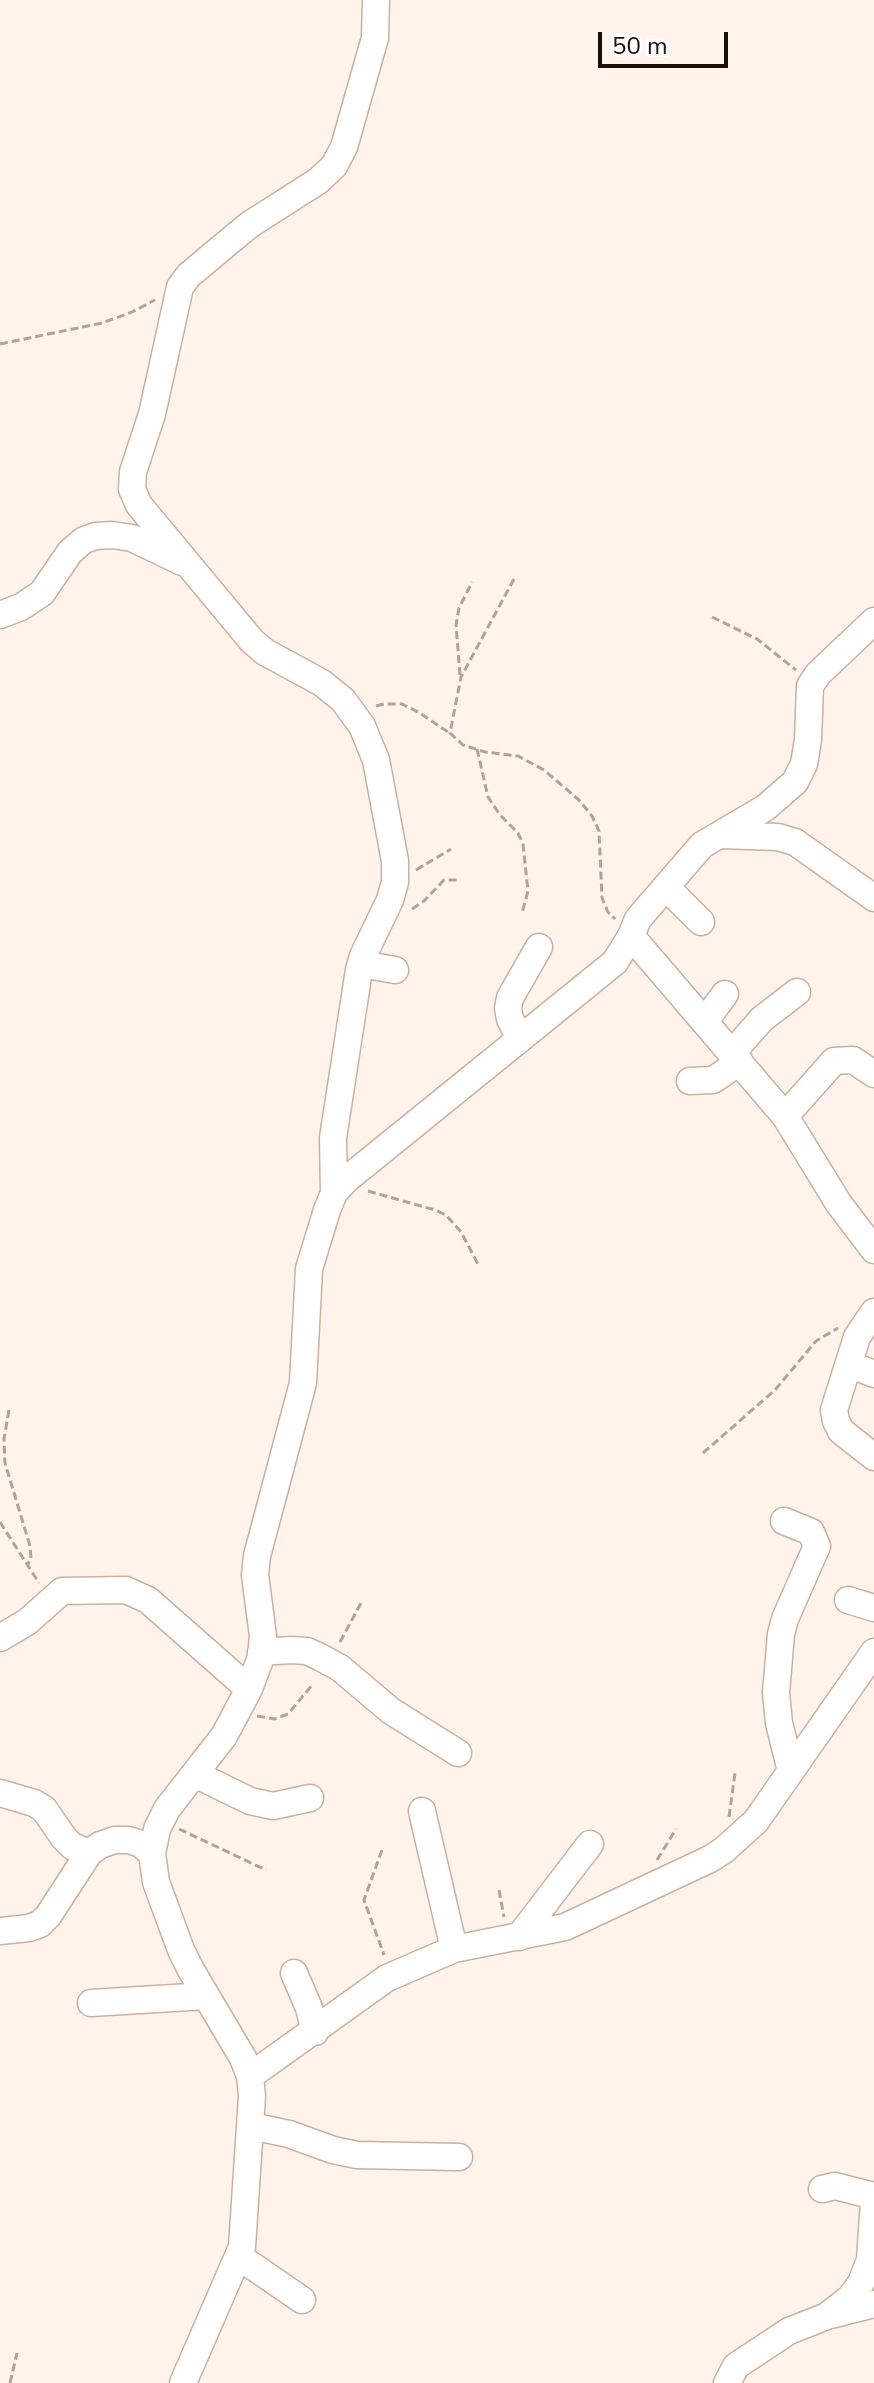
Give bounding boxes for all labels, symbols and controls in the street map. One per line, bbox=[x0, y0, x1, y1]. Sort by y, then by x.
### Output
scale bar bbox=[602, 16, 732, 66]
text: 50 m bbox=[612, 30, 668, 62]

